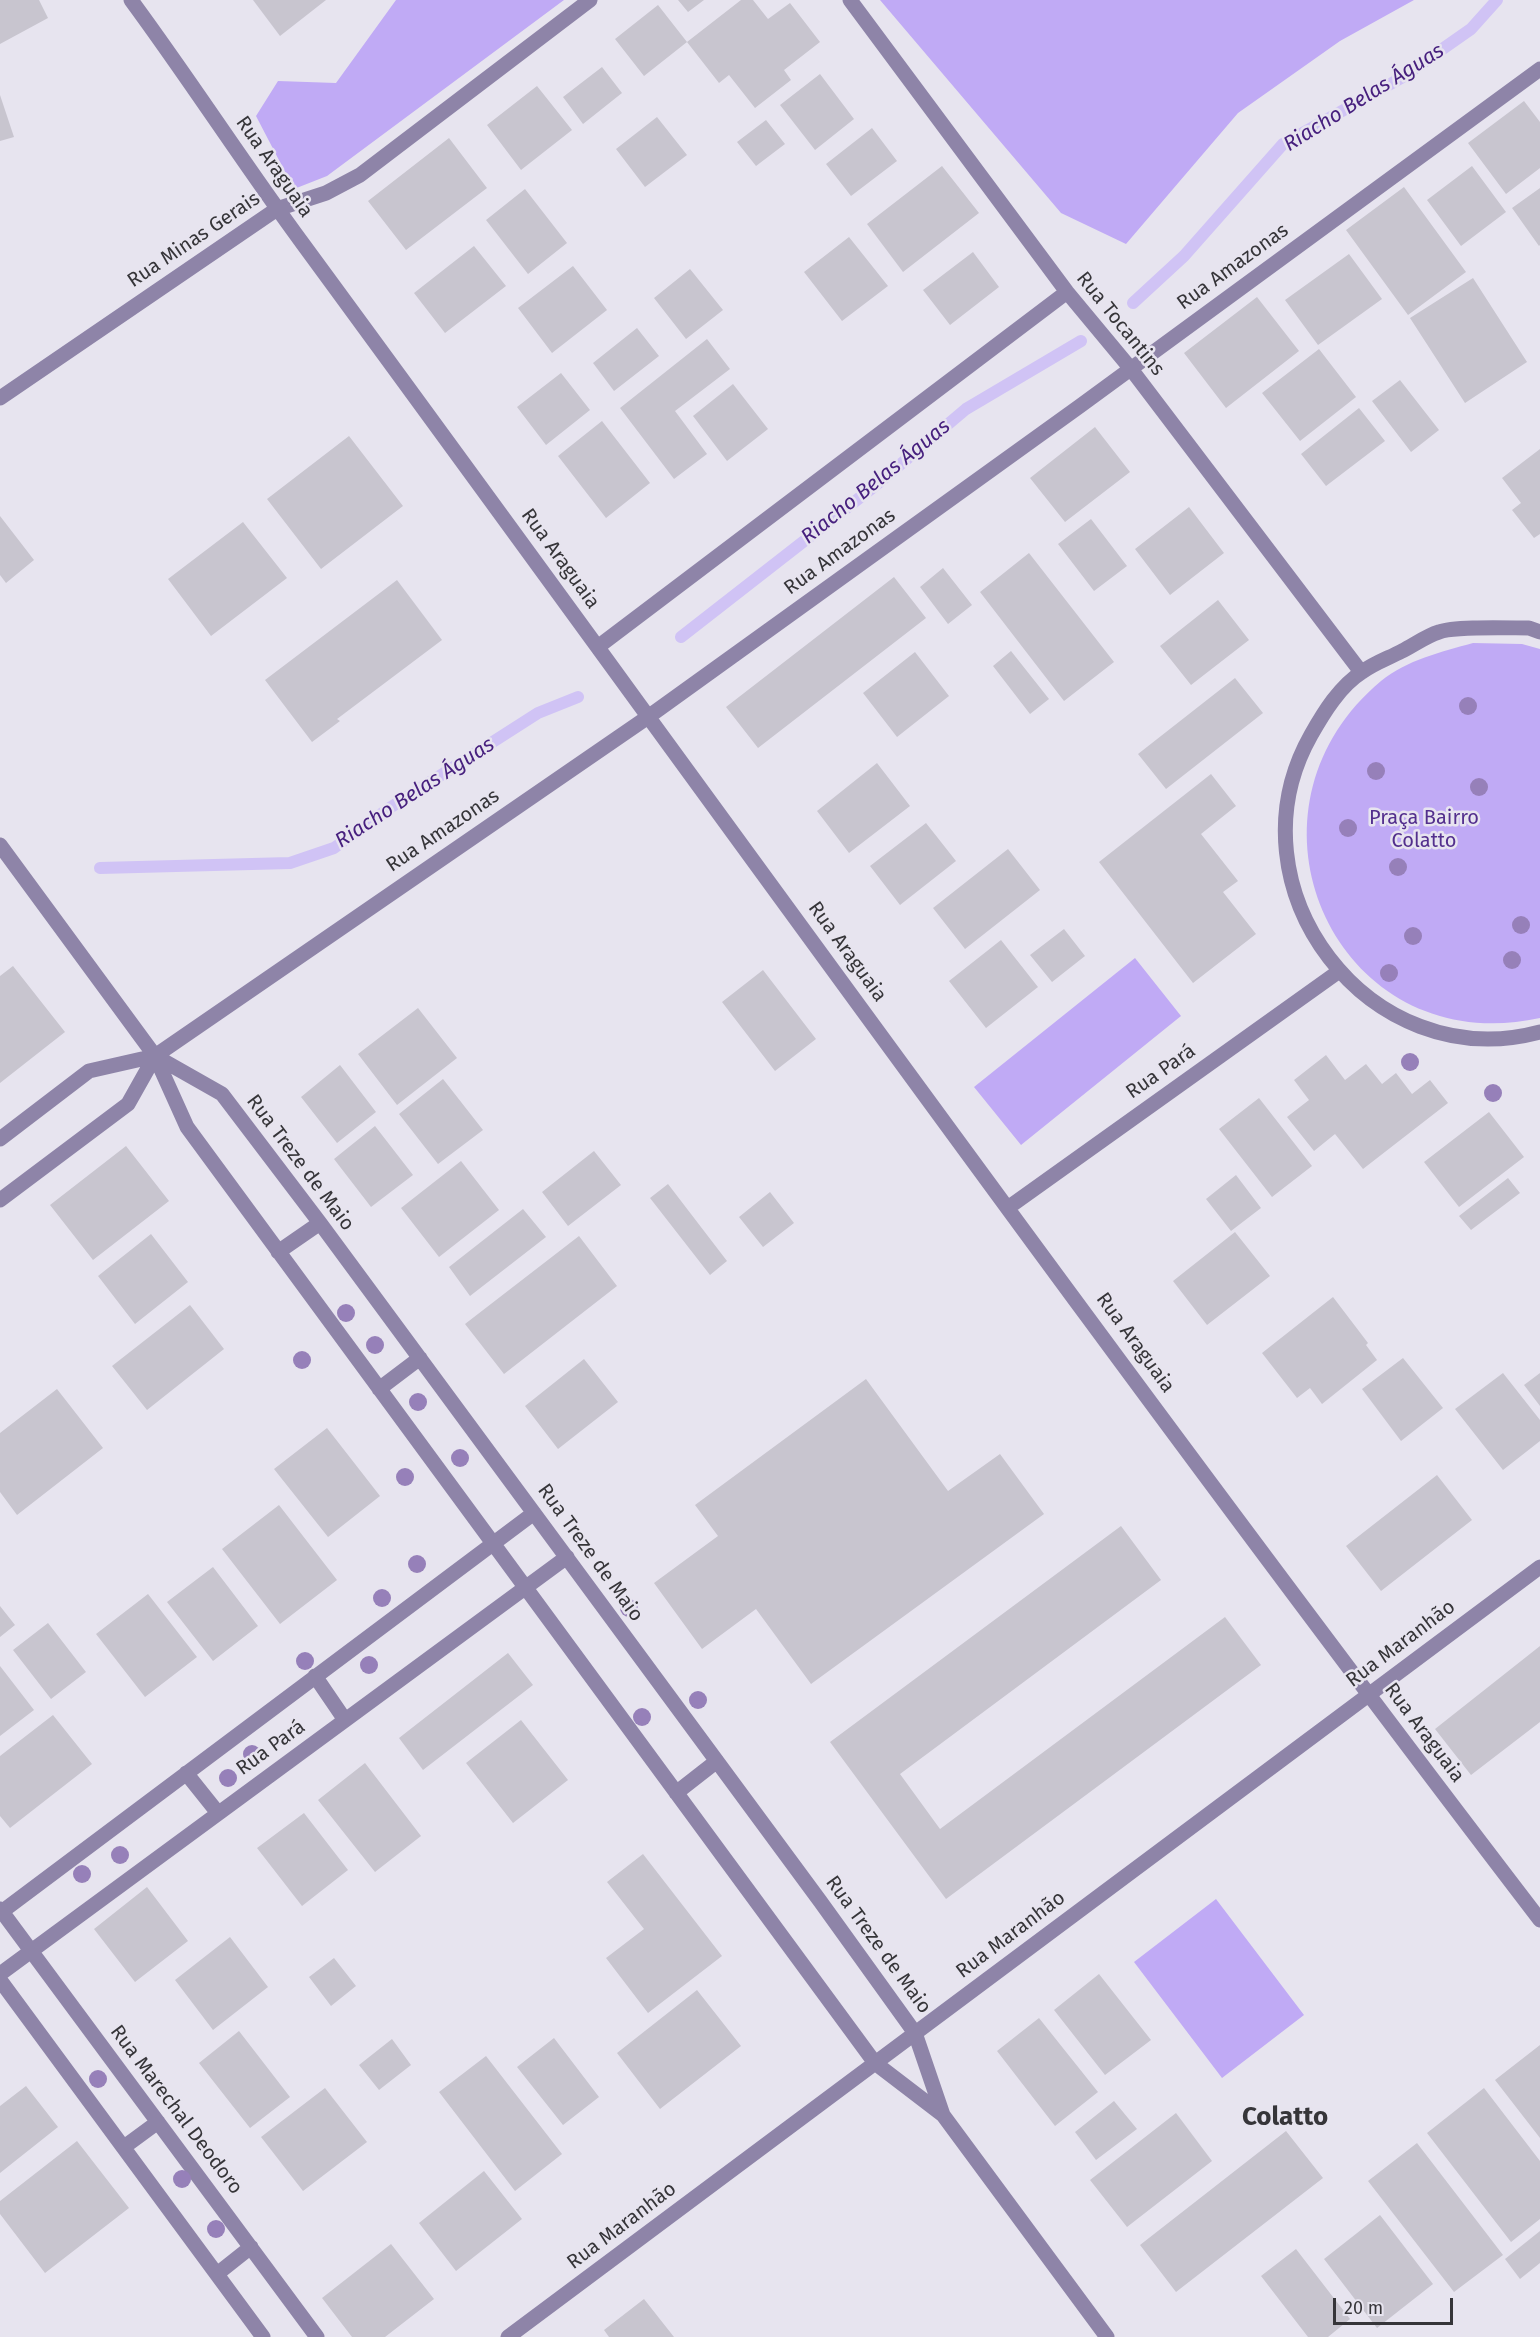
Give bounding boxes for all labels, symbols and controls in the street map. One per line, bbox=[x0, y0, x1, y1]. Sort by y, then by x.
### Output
water label: Riacho Belas Águas bbox=[1279, 38, 1449, 158]
street label: Rua Araguaia bbox=[230, 112, 318, 222]
street label: Rua Minas Gerais bbox=[123, 187, 265, 293]
street label: Rua Amazonas bbox=[1173, 219, 1293, 315]
street label: Rua Tocantins bbox=[1071, 267, 1169, 381]
water label: Riacho Belas Águas bbox=[796, 414, 956, 550]
street label: Rua Araguaia bbox=[516, 504, 604, 614]
street label: Rua Amazonas bbox=[780, 504, 900, 600]
water label: Riacho Belas Águas bbox=[331, 732, 499, 854]
street label: Rua Amazonas bbox=[382, 784, 504, 878]
park label: Praça Bairro Colatto bbox=[1369, 806, 1479, 853]
street label: Rua Araguaia bbox=[803, 897, 891, 1007]
street label: Rua Pará bbox=[1122, 1039, 1200, 1105]
street label: Rua Treze de Maio bbox=[241, 1090, 359, 1236]
street label: Rua Araguaia bbox=[1091, 1288, 1179, 1398]
street label: Rua Treze de Maio bbox=[532, 1480, 648, 1626]
street label: Rua Maranhão bbox=[1342, 1595, 1460, 1693]
street label: Rua Araguaia bbox=[1379, 1679, 1469, 1787]
street label: Rua Pará bbox=[232, 1715, 310, 1781]
street label: Rua Treze de Maio bbox=[820, 1872, 936, 2018]
street label: Rua Maranhão bbox=[952, 1886, 1070, 1984]
street label: Rua Marechal Deodoro bbox=[105, 2021, 247, 2199]
district label: Colatto bbox=[1242, 2102, 1328, 2134]
street label: Rua Maranhão bbox=[563, 2177, 681, 2275]
scale bar bbox=[1336, 2286, 1456, 2324]
text: 20 m bbox=[1344, 2297, 1383, 2319]

